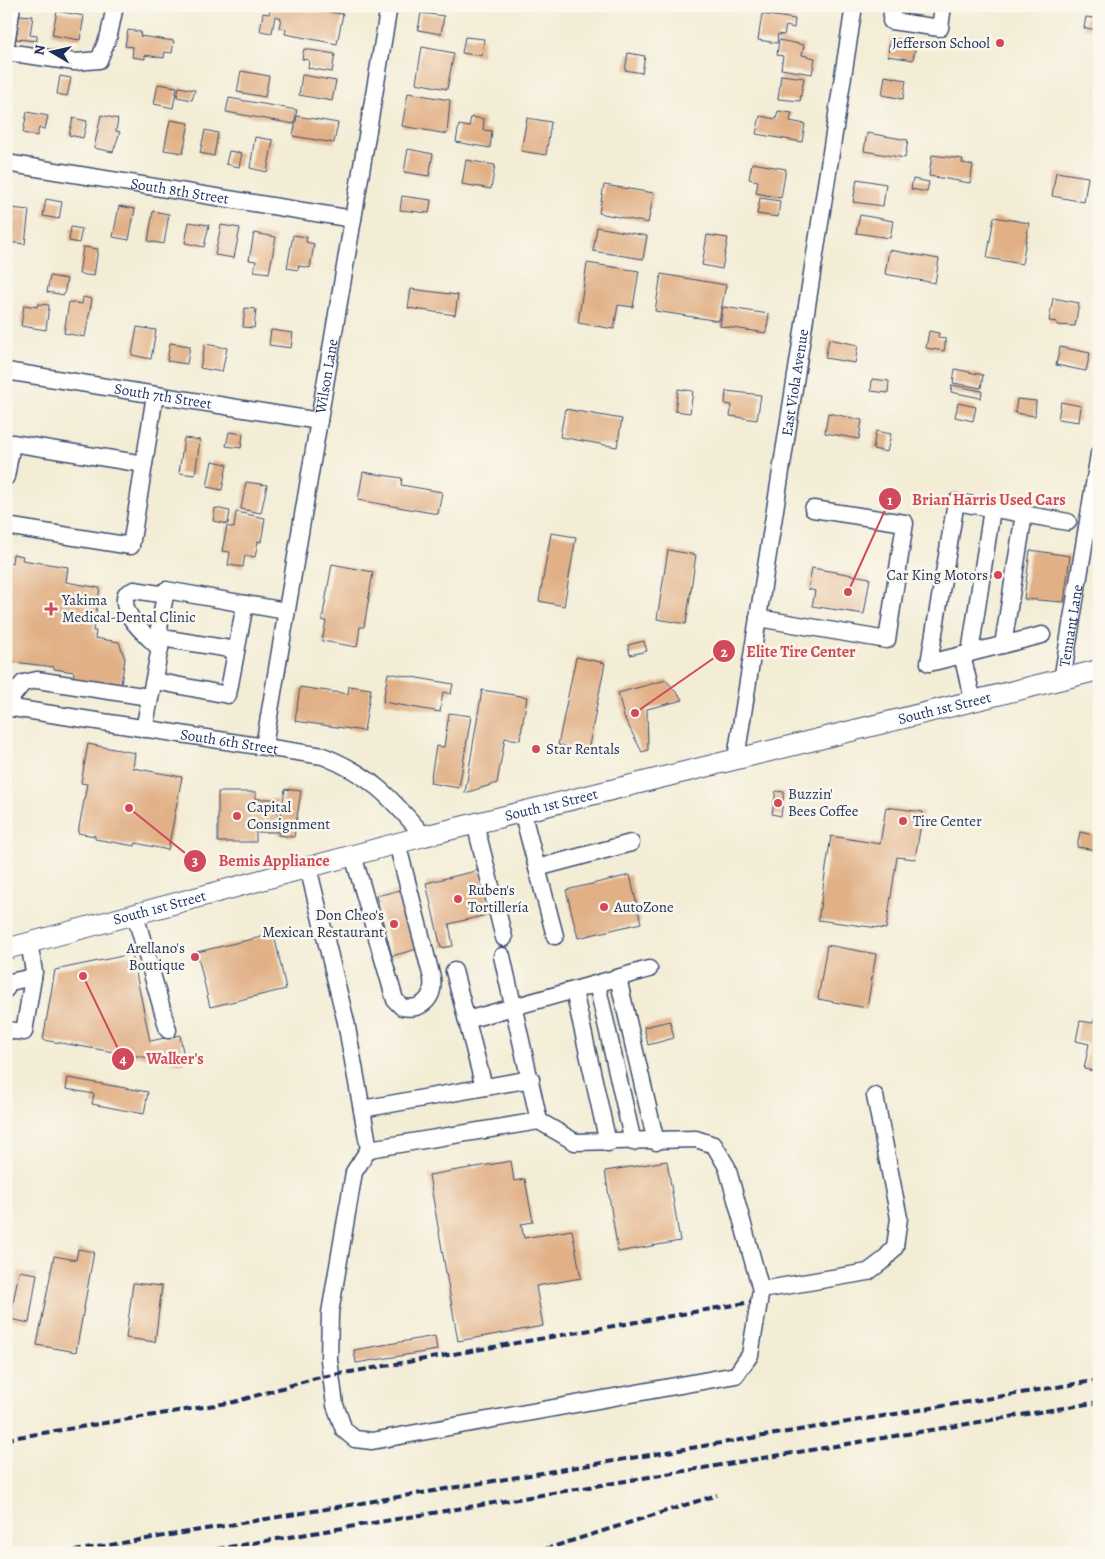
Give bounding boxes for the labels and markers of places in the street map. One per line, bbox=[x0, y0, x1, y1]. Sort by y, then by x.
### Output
place label: Jefferson School bbox=[892, 33, 990, 53]
marker: Jefferson School bbox=[994, 37, 1006, 49]
callout: Brian Harris Used Cars bbox=[877, 484, 1076, 515]
place label: Car King Motors bbox=[886, 565, 988, 585]
marker: Car King Motors bbox=[992, 569, 1004, 581]
place label: Yakima Medical-Dental Clinic bbox=[61, 590, 196, 627]
marker: Yakima Medical-Dental Clinic bbox=[44, 602, 58, 616]
callout: Elite Tire Center bbox=[711, 636, 866, 667]
place label: Star Rentals bbox=[546, 739, 620, 759]
marker: Star Rentals bbox=[530, 743, 542, 755]
place label: Buzzin' Bees Coffee bbox=[788, 784, 859, 821]
place label: Capital Consignment bbox=[247, 797, 330, 834]
marker: Buzzin' Bees Coffee bbox=[772, 797, 784, 809]
marker: Capital Consignment bbox=[231, 810, 243, 822]
place label: Tire Center bbox=[913, 811, 982, 831]
marker: Tire Center bbox=[897, 815, 909, 827]
callout: Bemis Appliance bbox=[183, 845, 339, 876]
place label: Ruben's Tortillería bbox=[468, 880, 529, 917]
marker: Ruben's Tortillería bbox=[452, 893, 464, 905]
place label: AutoZone bbox=[613, 897, 674, 917]
marker: AutoZone bbox=[598, 901, 610, 913]
place label: Don Cheo's Mexican Restaurant bbox=[262, 905, 384, 942]
marker: Don Cheo's Mexican Restaurant bbox=[388, 918, 400, 930]
place label: Arellano's Boutique bbox=[125, 938, 185, 975]
marker: Arellano's Boutique bbox=[189, 951, 201, 963]
callout: Walker's bbox=[111, 1043, 214, 1074]

